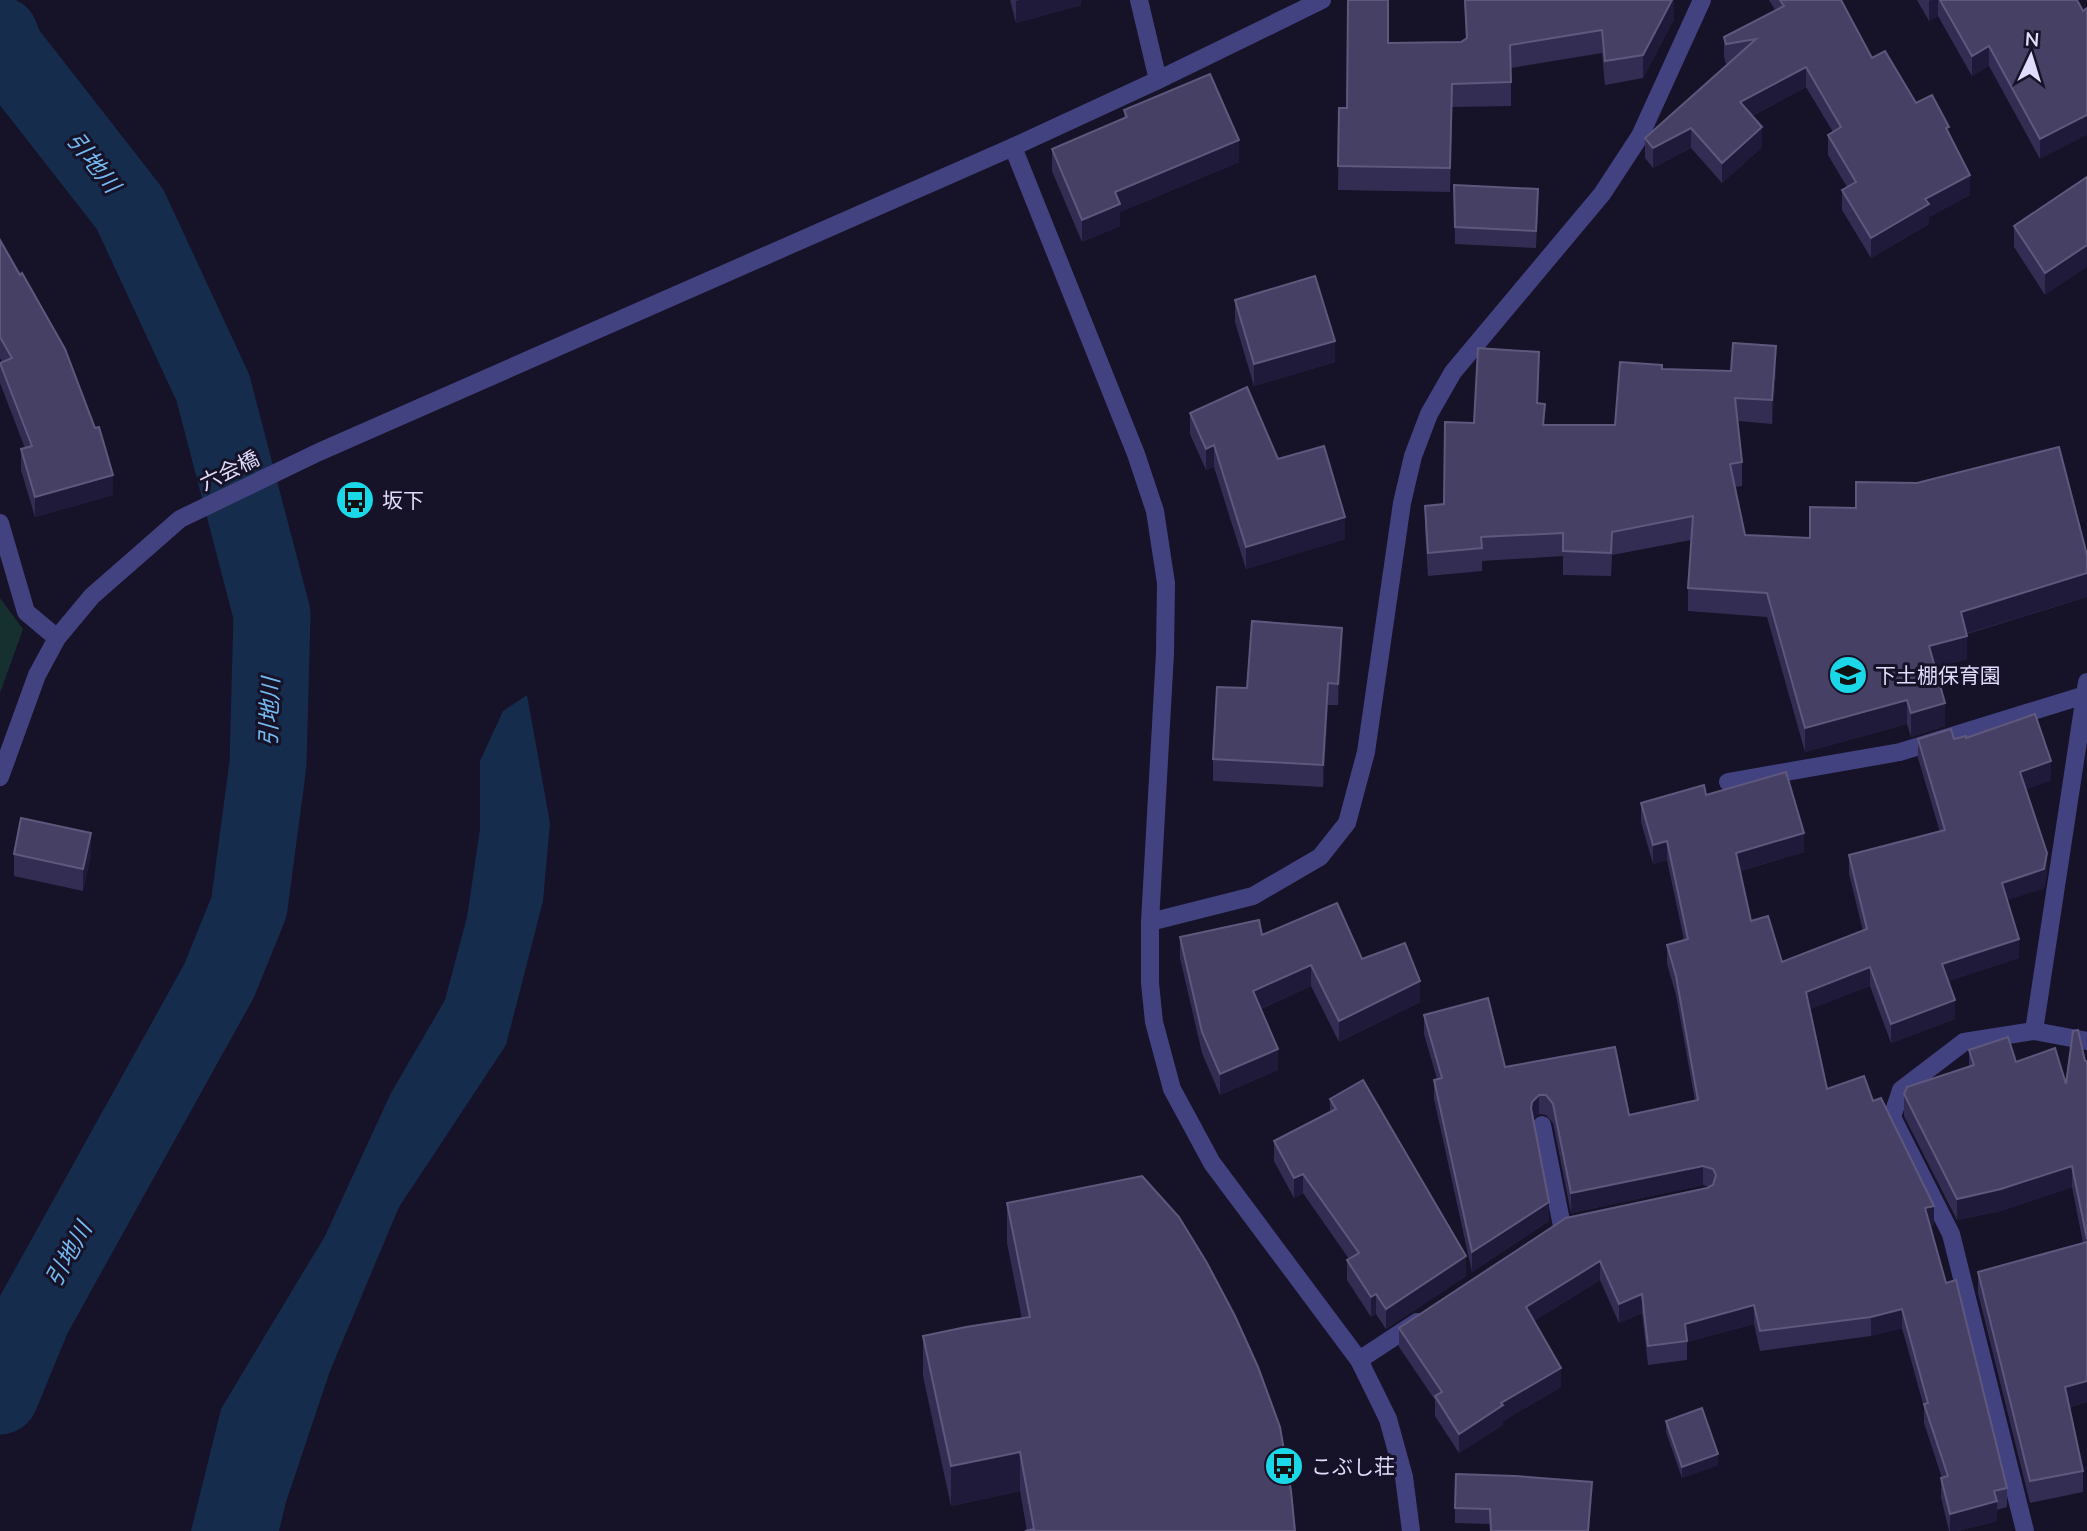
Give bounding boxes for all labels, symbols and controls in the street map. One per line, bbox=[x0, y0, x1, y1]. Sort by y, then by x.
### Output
north arrow bbox=[1996, 21, 2066, 91]
text: N bbox=[2024, 27, 2040, 52]
water label: 引地川 bbox=[61, 126, 129, 200]
street label: 六会橋 bbox=[195, 445, 263, 495]
bus stop icon: 坂下 bbox=[334, 479, 376, 521]
place label: 坂下 bbox=[382, 487, 424, 513]
school or university icon: 下土棚保育園 bbox=[1827, 654, 1869, 696]
place label: 下土棚保育園 bbox=[1875, 662, 2001, 688]
water label: 引地川 bbox=[253, 674, 285, 747]
water label: 引地川 bbox=[39, 1214, 99, 1291]
bus stop icon: こぶし荘 bbox=[1263, 1445, 1305, 1487]
place label: こぶし荘 bbox=[1311, 1453, 1395, 1479]

